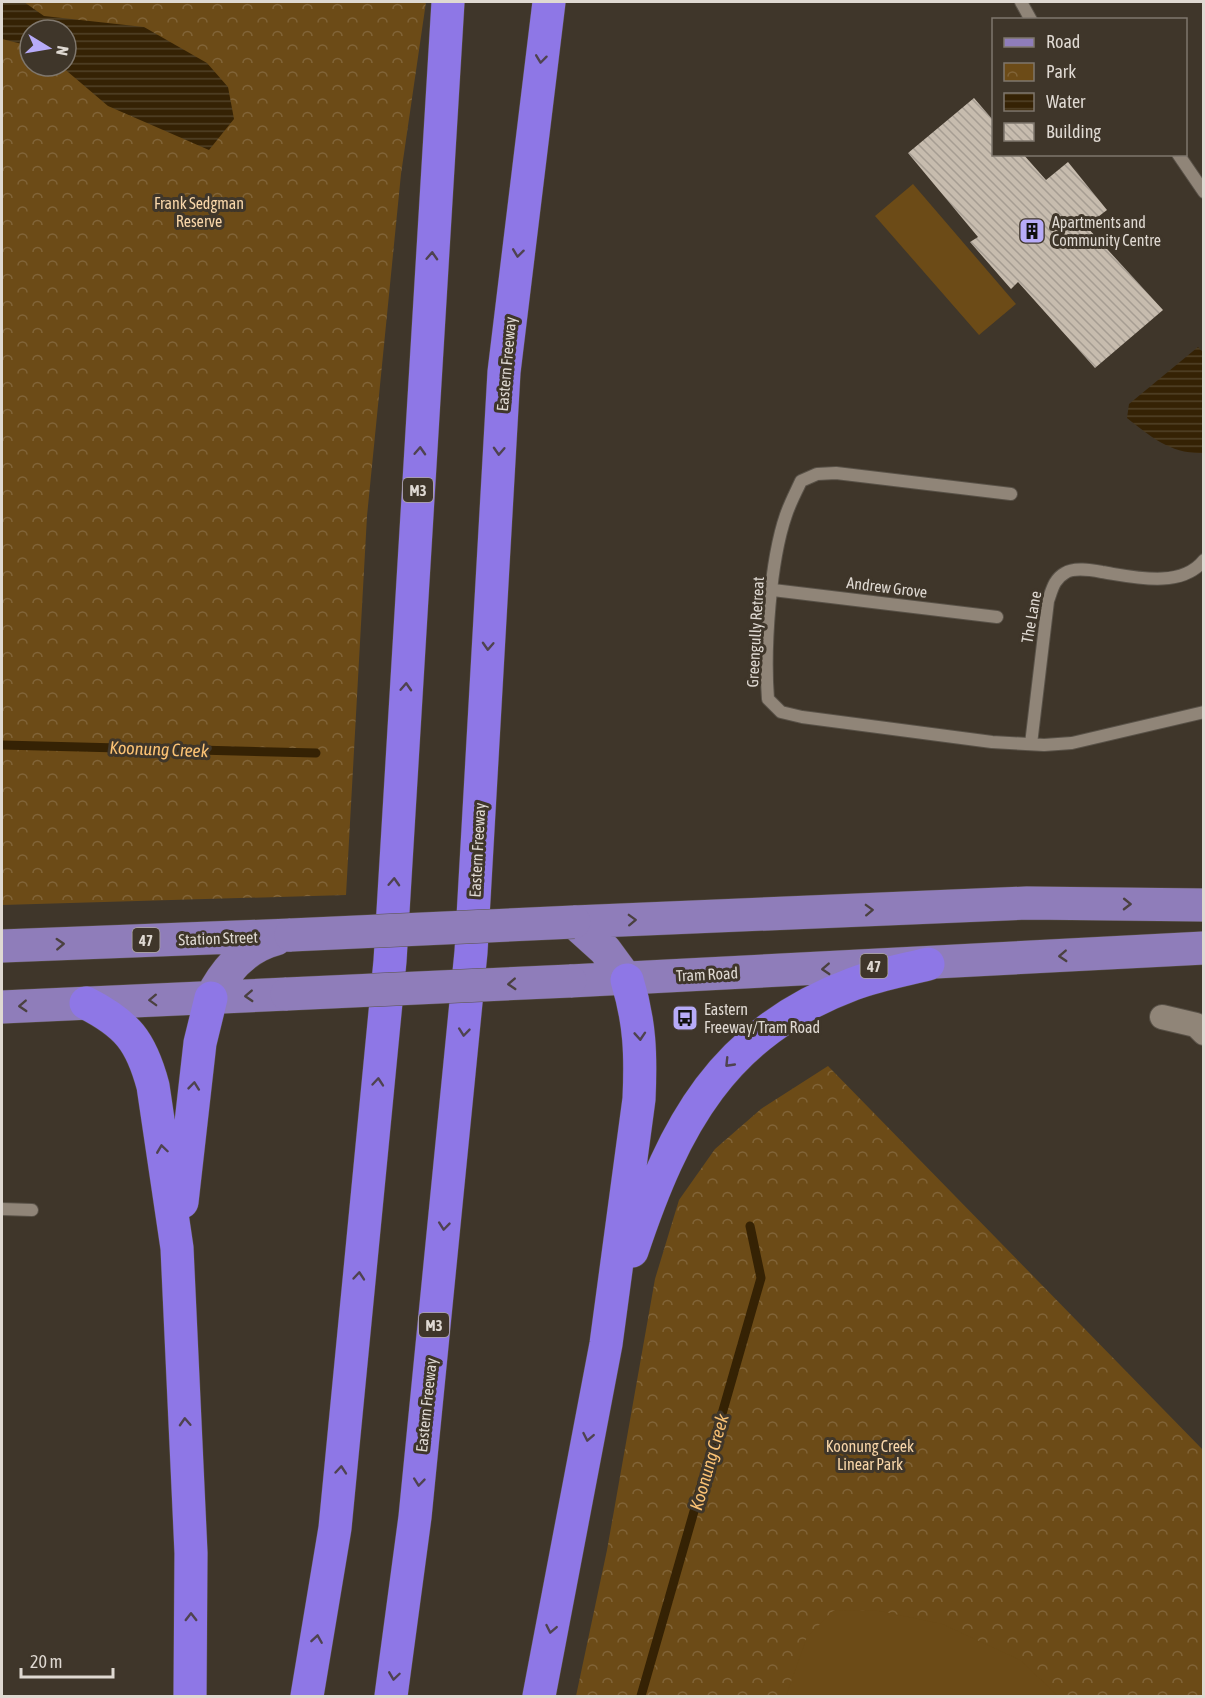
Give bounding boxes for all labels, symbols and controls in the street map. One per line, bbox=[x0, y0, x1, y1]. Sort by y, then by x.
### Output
north arrow bbox=[18, 18, 78, 78]
legend bbox=[992, 18, 1187, 156]
text: Road bbox=[1046, 31, 1080, 52]
text: N bbox=[53, 45, 72, 57]
one-way arrow bbox=[536, 55, 548, 64]
text: Park bbox=[1046, 61, 1076, 82]
text: Water bbox=[1046, 91, 1086, 112]
text: Building bbox=[1046, 121, 1101, 142]
park label: Frank Sedgman Reserve bbox=[154, 194, 244, 230]
place label: Apartments and Community Centre bbox=[1052, 213, 1161, 250]
building icon: Apartments and Community Centre bbox=[1017, 216, 1047, 246]
one-way arrow bbox=[512, 249, 525, 258]
one-way arrow bbox=[425, 252, 438, 261]
street label: Eastern Freeway bbox=[493, 316, 520, 412]
one-way arrow bbox=[413, 446, 426, 455]
one-way arrow bbox=[493, 447, 506, 456]
road number: M3 bbox=[403, 478, 433, 502]
street label: Andrew Grove bbox=[846, 573, 928, 601]
street label: Greengully Retreat bbox=[743, 576, 768, 688]
street label: The Lane bbox=[1018, 590, 1044, 644]
one-way arrow bbox=[482, 641, 495, 650]
one-way arrow bbox=[399, 683, 412, 692]
water label: Koonung Creek bbox=[109, 737, 210, 761]
street label: Eastern Freeway bbox=[466, 802, 489, 898]
one-way arrow bbox=[388, 877, 401, 886]
one-way arrow bbox=[1123, 898, 1132, 911]
one-way arrow bbox=[864, 903, 873, 916]
one-way arrow bbox=[628, 914, 637, 926]
road number: 47 bbox=[132, 928, 160, 952]
street label: Station Street bbox=[178, 928, 258, 948]
one-way arrow bbox=[55, 937, 64, 950]
one-way arrow bbox=[1059, 949, 1068, 962]
road number: 47 bbox=[860, 954, 888, 978]
one-way arrow bbox=[822, 962, 831, 975]
street label: Tram Road bbox=[675, 963, 739, 985]
one-way arrow bbox=[507, 977, 516, 990]
one-way arrow bbox=[245, 990, 254, 1003]
one-way arrow bbox=[148, 994, 157, 1007]
one-way arrow bbox=[18, 999, 27, 1012]
place label: Eastern Freeway/Tram Road bbox=[704, 1000, 820, 1037]
bus stop icon: Eastern Freeway/Tram Road bbox=[670, 1003, 700, 1033]
one-way arrow bbox=[458, 1027, 470, 1036]
one-way arrow bbox=[633, 1032, 646, 1041]
one-way arrow bbox=[726, 1056, 737, 1067]
one-way arrow bbox=[371, 1077, 384, 1086]
one-way arrow bbox=[188, 1081, 200, 1090]
one-way arrow bbox=[157, 1144, 169, 1153]
one-way arrow bbox=[438, 1221, 451, 1230]
one-way arrow bbox=[352, 1271, 365, 1280]
road number: M3 bbox=[419, 1313, 449, 1337]
street label: Eastern Freeway bbox=[412, 1356, 441, 1453]
water label: Koonung Creek bbox=[685, 1410, 733, 1513]
one-way arrow bbox=[179, 1418, 192, 1427]
one-way arrow bbox=[582, 1432, 595, 1442]
park label: Koonung Creek Linear Park bbox=[826, 1437, 914, 1473]
one-way arrow bbox=[334, 1465, 347, 1474]
one-way arrow bbox=[413, 1478, 426, 1487]
one-way arrow bbox=[185, 1613, 197, 1622]
one-way arrow bbox=[545, 1623, 558, 1633]
one-way arrow bbox=[310, 1634, 323, 1644]
scale bar bbox=[21, 1641, 112, 1679]
text: 20 m bbox=[30, 1651, 62, 1672]
one-way arrow bbox=[388, 1671, 400, 1680]

